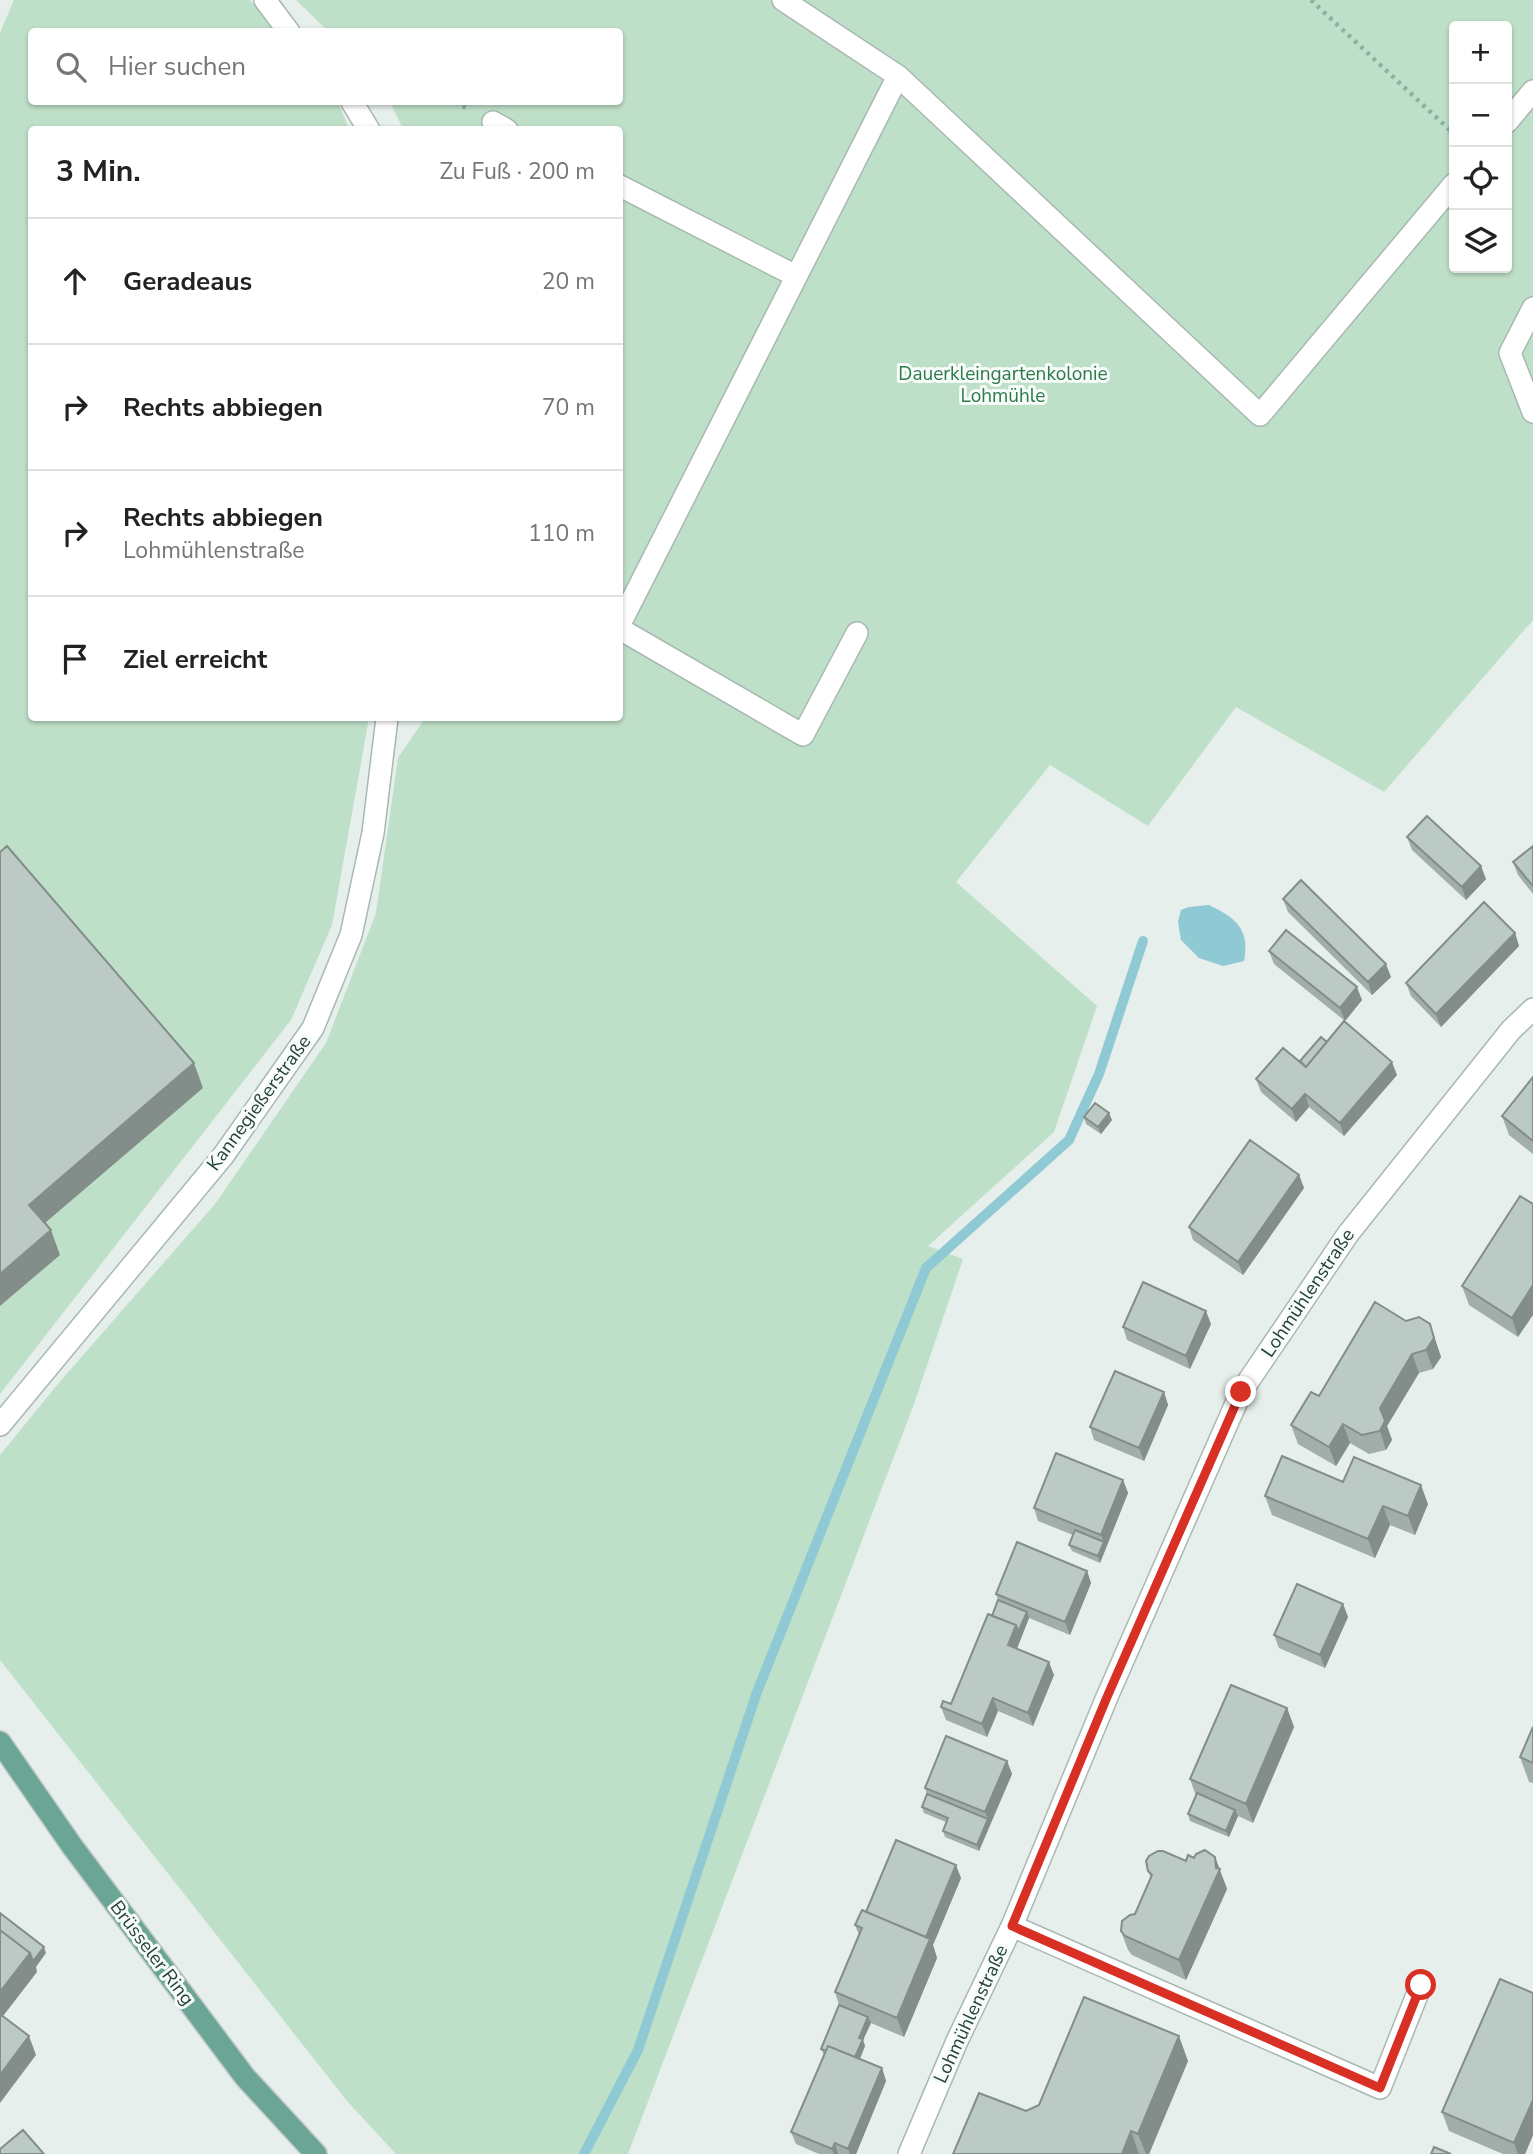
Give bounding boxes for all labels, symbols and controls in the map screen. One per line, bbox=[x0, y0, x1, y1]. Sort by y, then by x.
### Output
map controls bbox=[1449, 21, 1512, 273]
button: + bbox=[1449, 21, 1512, 84]
search box bbox=[28, 28, 623, 105]
icon: search bbox=[52, 48, 90, 86]
text: Hier suchen bbox=[108, 49, 246, 84]
button: − bbox=[1449, 84, 1512, 147]
button: locate bbox=[1449, 147, 1512, 210]
text: 3 Min. bbox=[56, 151, 141, 192]
text: Zu Fuß · 200 m bbox=[439, 156, 595, 187]
button: layers bbox=[1449, 210, 1512, 273]
icon: ahead bbox=[56, 262, 94, 300]
text: Geradeaus bbox=[123, 264, 252, 299]
text: 20 m bbox=[542, 266, 595, 297]
park label: Dauerkleingartenkolonie Lohmühle bbox=[898, 361, 1108, 409]
icon: right bbox=[56, 388, 94, 426]
text: Rechts abbiegen bbox=[123, 390, 323, 425]
text: 70 m bbox=[542, 392, 595, 423]
text: Rechts abbiegen bbox=[123, 500, 323, 535]
icon: right bbox=[56, 514, 94, 552]
text: 110 m bbox=[528, 518, 595, 549]
text: Lohmühlenstraße bbox=[123, 535, 305, 566]
icon: arrive bbox=[56, 640, 94, 678]
text: Ziel erreicht bbox=[123, 642, 267, 677]
street label: Kannegießerstraße bbox=[201, 1030, 317, 1176]
street label: Lohmühlenstraße bbox=[1255, 1224, 1361, 1362]
route end bbox=[1225, 1376, 1256, 1407]
street label: Brüsseler Ring bbox=[104, 1895, 200, 2011]
street label: Lohmühlenstraße bbox=[928, 1941, 1014, 2087]
route start bbox=[1405, 1969, 1436, 2000]

